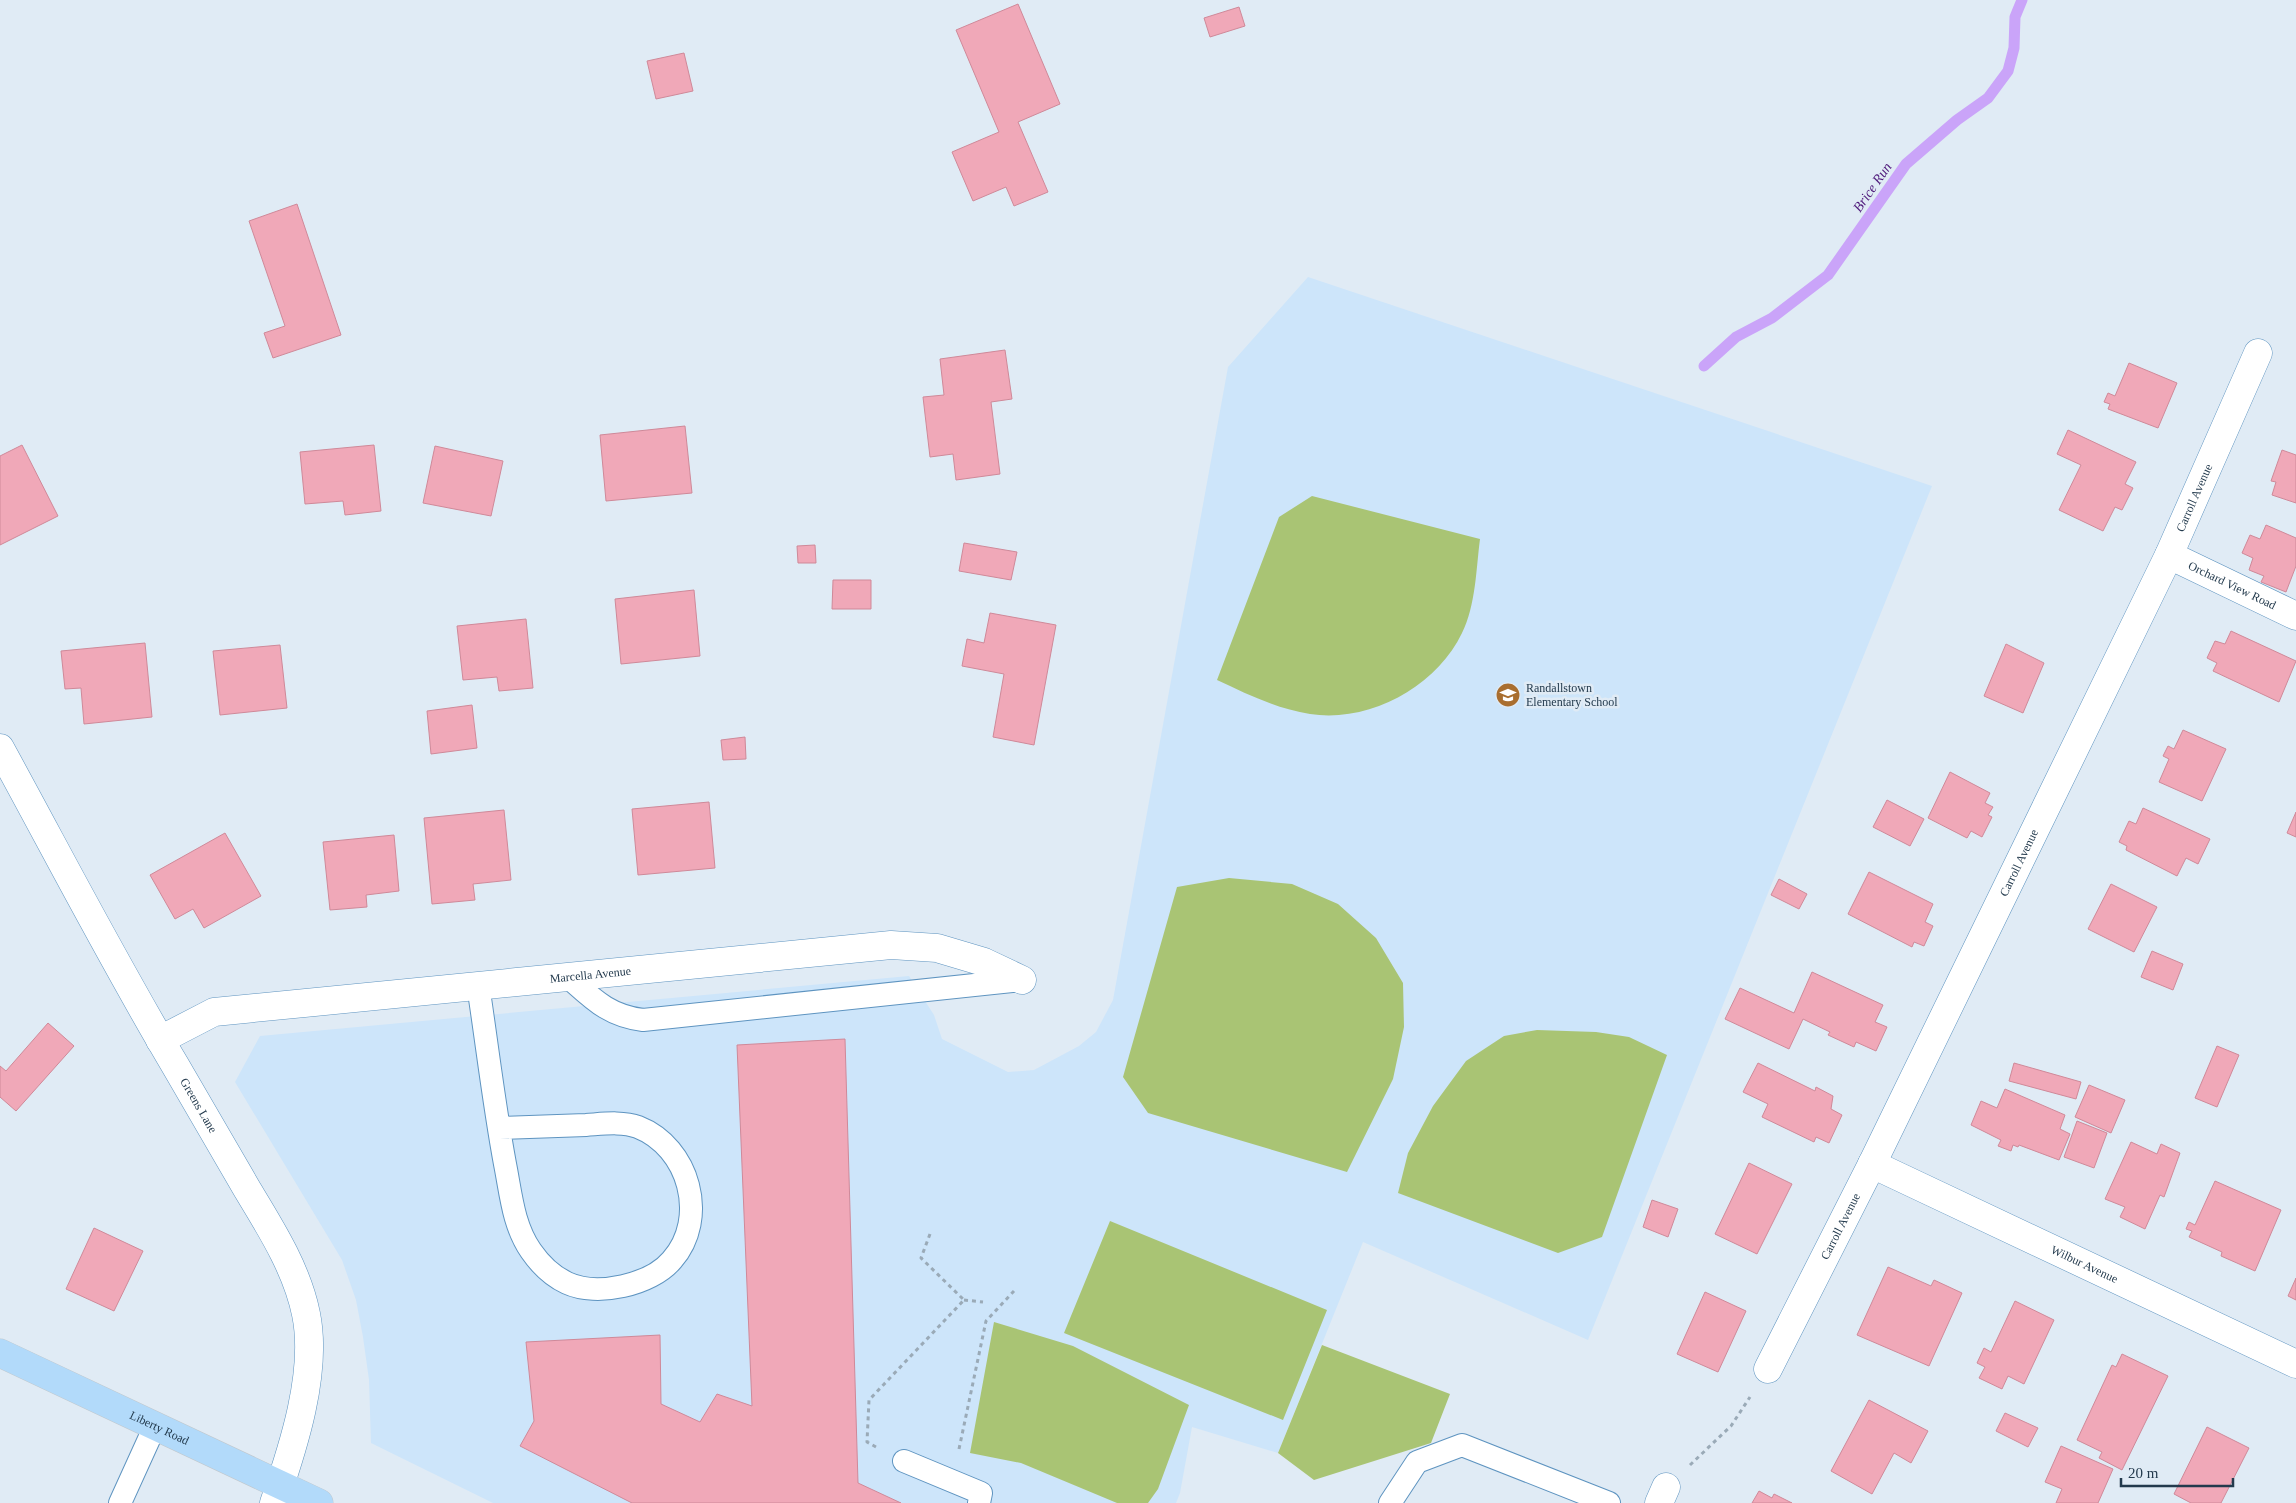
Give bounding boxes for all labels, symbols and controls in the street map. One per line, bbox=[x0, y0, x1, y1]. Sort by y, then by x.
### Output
water label: Brice Run bbox=[1850, 160, 1895, 215]
street label: Carroll Avenue bbox=[2173, 462, 2215, 534]
street label: Orchard View Road bbox=[2186, 558, 2278, 612]
place label: Randallstown Elementary School bbox=[1526, 681, 1618, 709]
school or university icon: Randallstown Elementary School bbox=[1495, 682, 1521, 708]
street label: Carroll Avenue bbox=[1997, 827, 2041, 899]
street label: Marcella Avenue bbox=[549, 964, 632, 986]
street label: Greens Lane bbox=[177, 1076, 220, 1135]
street label: Carroll Avenue bbox=[1818, 1191, 1863, 1262]
street label: Wilbur Avenue bbox=[2049, 1242, 2120, 1286]
street label: Liberty Road bbox=[127, 1408, 191, 1448]
scale bar bbox=[2121, 1456, 2234, 1488]
text: 20 m bbox=[2128, 1465, 2159, 1481]

